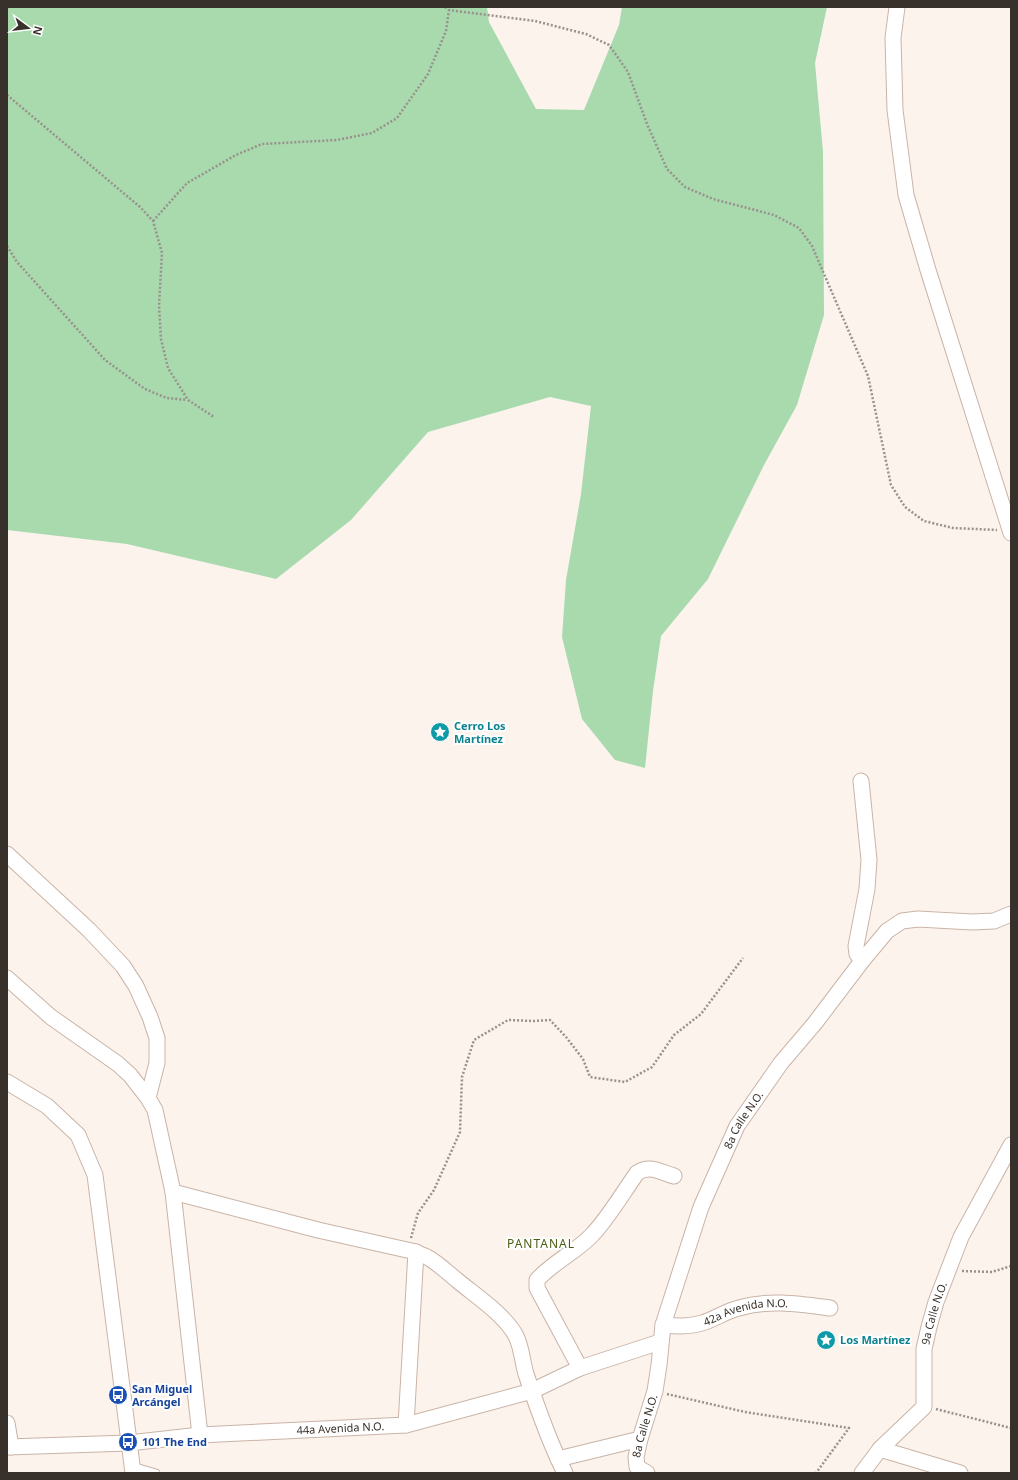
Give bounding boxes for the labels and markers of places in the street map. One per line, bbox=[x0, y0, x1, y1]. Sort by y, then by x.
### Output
place label: Cerro Los Martínez bbox=[454, 718, 506, 746]
place icon: Cerro Los Martínez bbox=[429, 721, 451, 743]
place icon: Los Martínez bbox=[815, 1329, 837, 1351]
place label: Los Martínez bbox=[840, 1332, 911, 1347]
place label: San Miguel Arcángel bbox=[132, 1381, 192, 1409]
bus stop icon: San Miguel Arcángel bbox=[107, 1384, 129, 1406]
bus stop icon: 101 The End bbox=[117, 1431, 139, 1453]
place label: 101 The End bbox=[142, 1434, 207, 1449]

